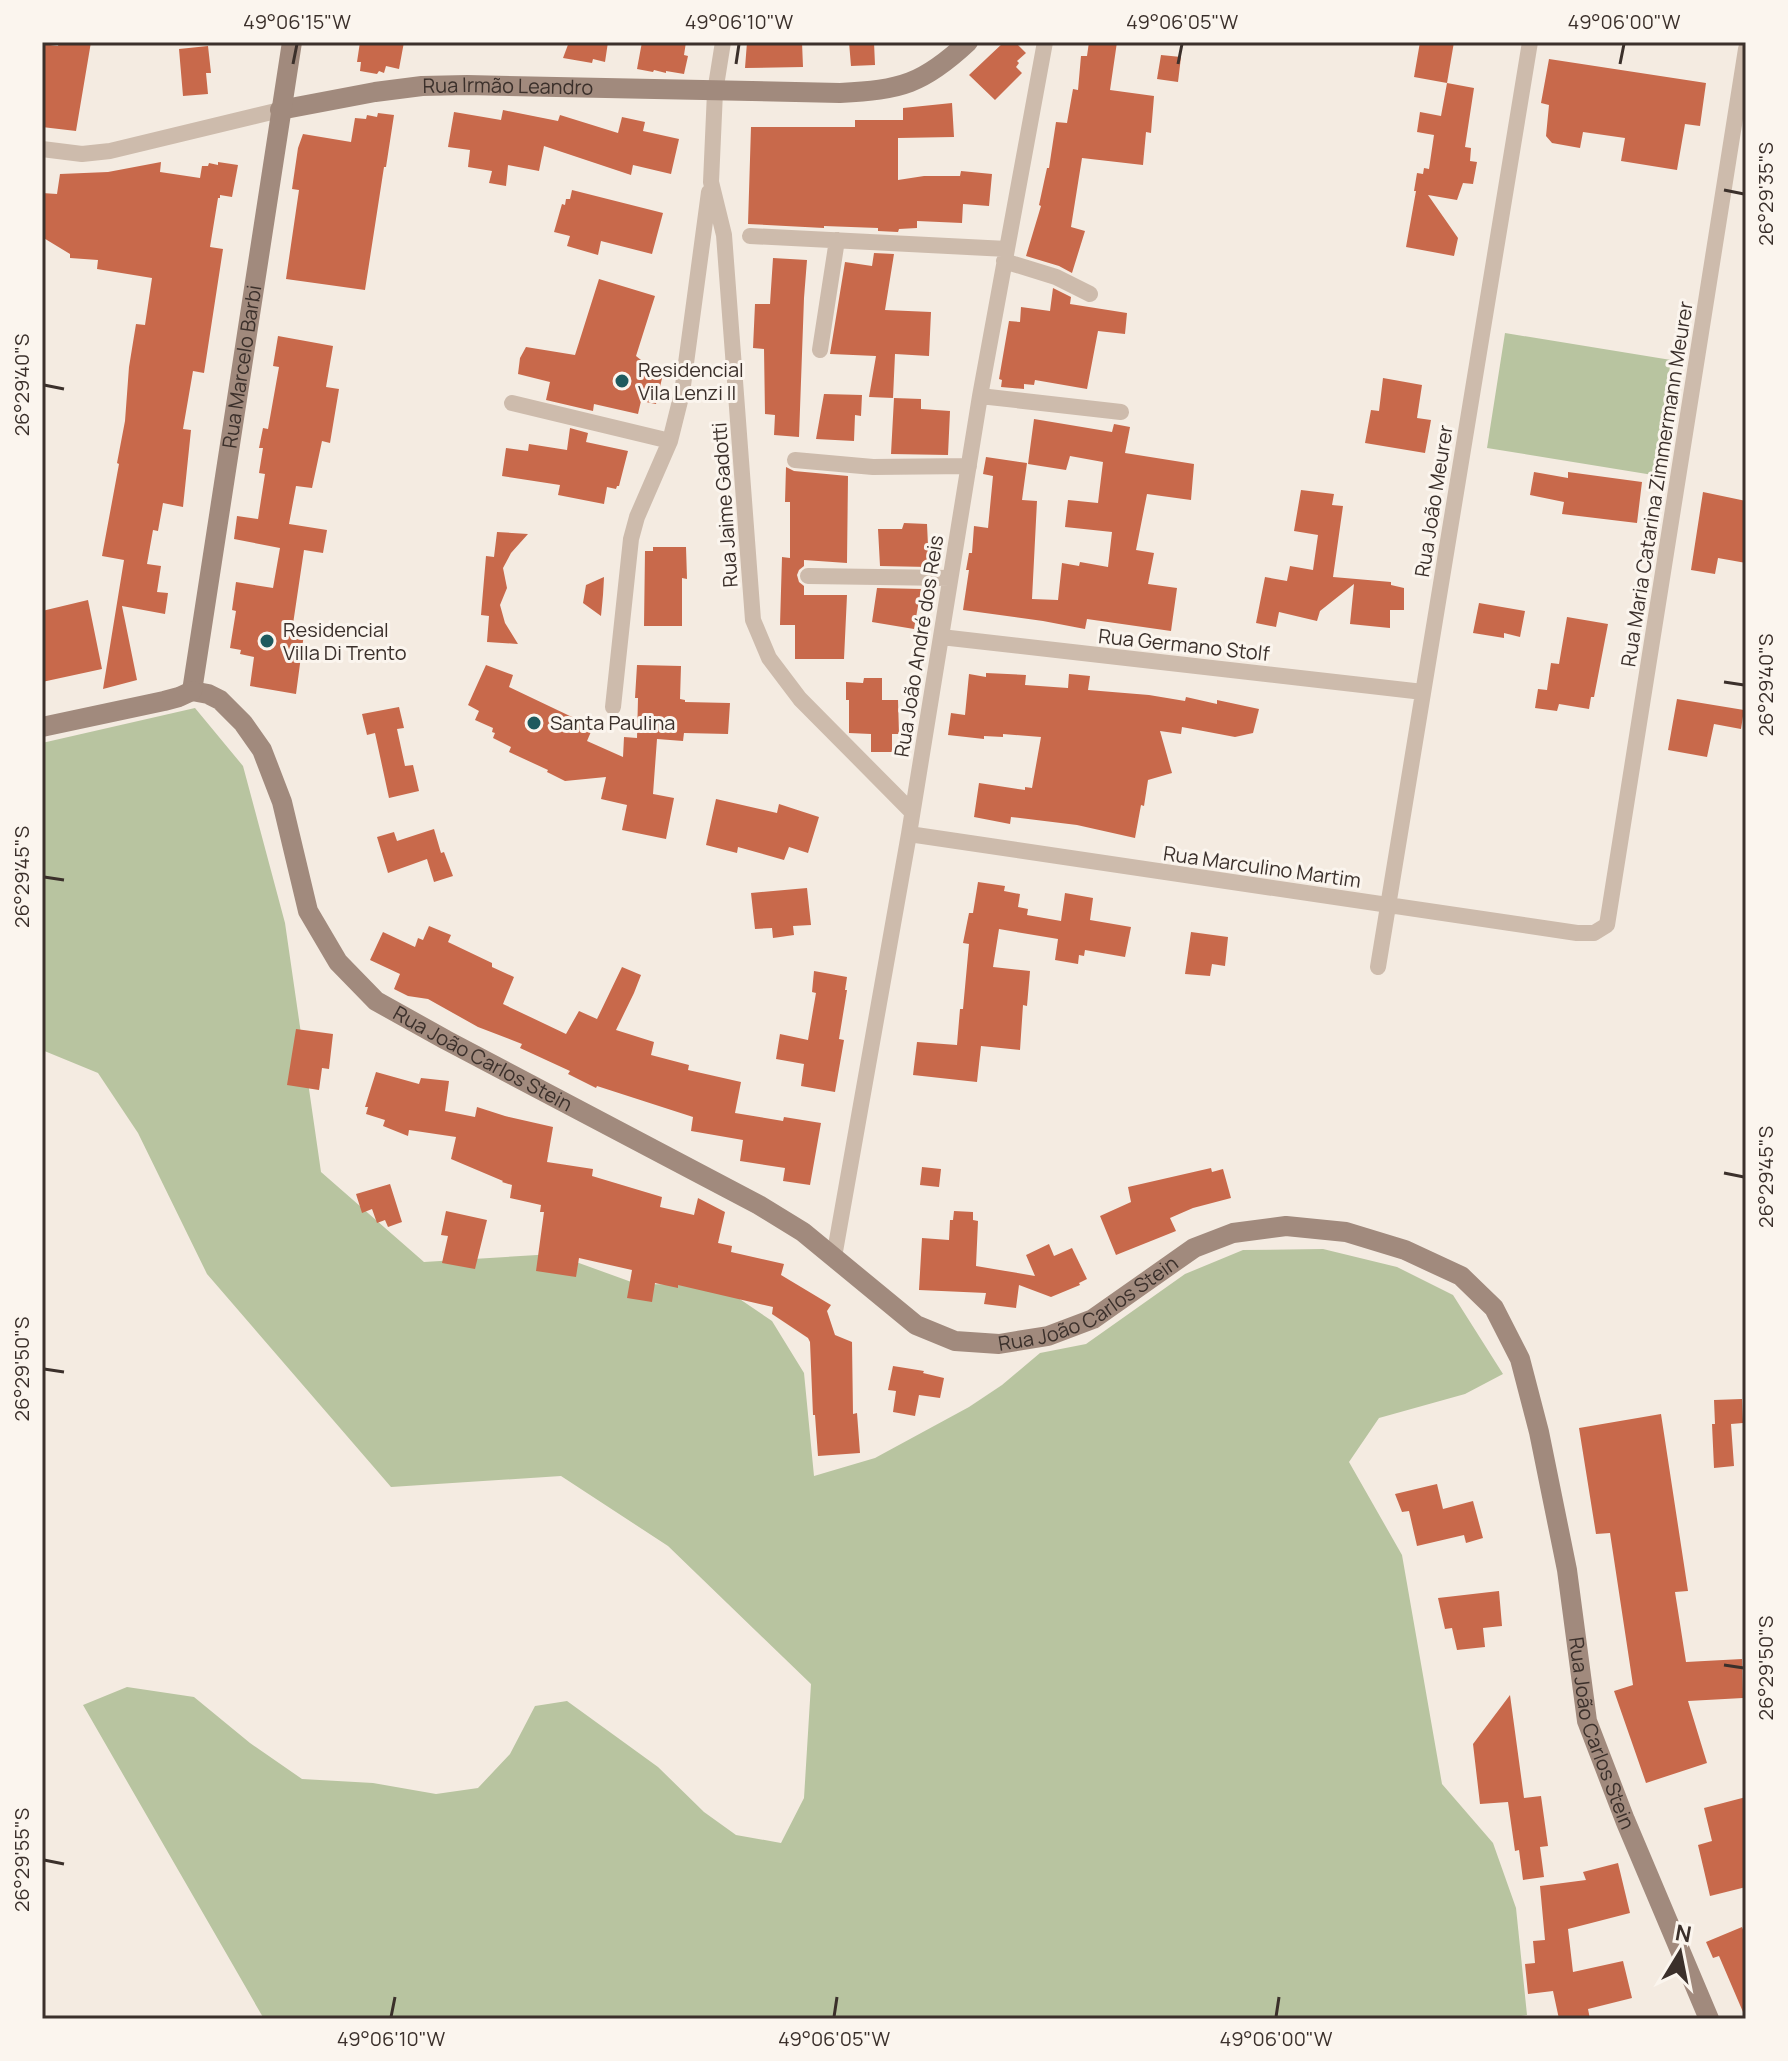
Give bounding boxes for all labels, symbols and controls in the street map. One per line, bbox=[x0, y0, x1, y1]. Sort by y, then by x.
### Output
text: 49°06'15"W bbox=[243, 8, 351, 35]
text: 49°06'10"W bbox=[685, 8, 794, 35]
text: 49°06'05"W bbox=[1126, 8, 1238, 35]
text: 49°06'00"W bbox=[1568, 8, 1681, 35]
street label: Rua Irmão Leandro bbox=[422, 71, 594, 101]
text: 26°29'35"S bbox=[1752, 142, 1779, 246]
street label: Rua Marcelo Barbi bbox=[216, 283, 267, 450]
street label: Rua Maria Catarina Zimmermann Meurer bbox=[1614, 299, 1699, 669]
text: 26°29'40"S bbox=[8, 334, 35, 436]
place label: Residencial Vila Lenzi II bbox=[638, 356, 744, 406]
marker: Residencial Vila Lenzi II bbox=[613, 372, 631, 390]
street label: Rua Jaime Gadotti bbox=[705, 421, 744, 589]
street label: Rua João Meurer bbox=[1408, 423, 1459, 579]
street label: Rua João André dos Reis bbox=[888, 533, 949, 759]
place label: Residencial Villa Di Trento bbox=[283, 616, 407, 666]
street label: Rua Germano Stolf bbox=[1097, 622, 1271, 667]
marker: Residencial Villa Di Trento bbox=[258, 632, 276, 650]
text: 26°29'40"S bbox=[1752, 634, 1779, 736]
place label: Santa Paulina bbox=[550, 709, 675, 736]
marker: Santa Paulina bbox=[525, 714, 543, 732]
text: 26°29'45"S bbox=[8, 826, 35, 928]
street label: Rua Marculino Martim bbox=[1162, 839, 1363, 894]
street label: Rua João Carlos Stein bbox=[389, 999, 577, 1117]
text: 26°29'45"S bbox=[1752, 1126, 1779, 1228]
street label: Rua João Carlos Stein bbox=[996, 1249, 1183, 1357]
text: 26°29'50"S bbox=[8, 1317, 35, 1421]
text: 26°29'50"S bbox=[1752, 1616, 1779, 1720]
street label: Rua João Carlos Stein bbox=[1563, 1635, 1641, 1833]
text: 26°29'55"S bbox=[8, 1808, 35, 1912]
north arrow bbox=[1640, 1913, 1720, 1993]
text: N bbox=[1673, 1917, 1694, 1949]
text: 49°06'10"W bbox=[337, 2025, 446, 2052]
text: 49°06'05"W bbox=[778, 2025, 890, 2052]
text: 49°06'00"W bbox=[1220, 2025, 1333, 2052]

